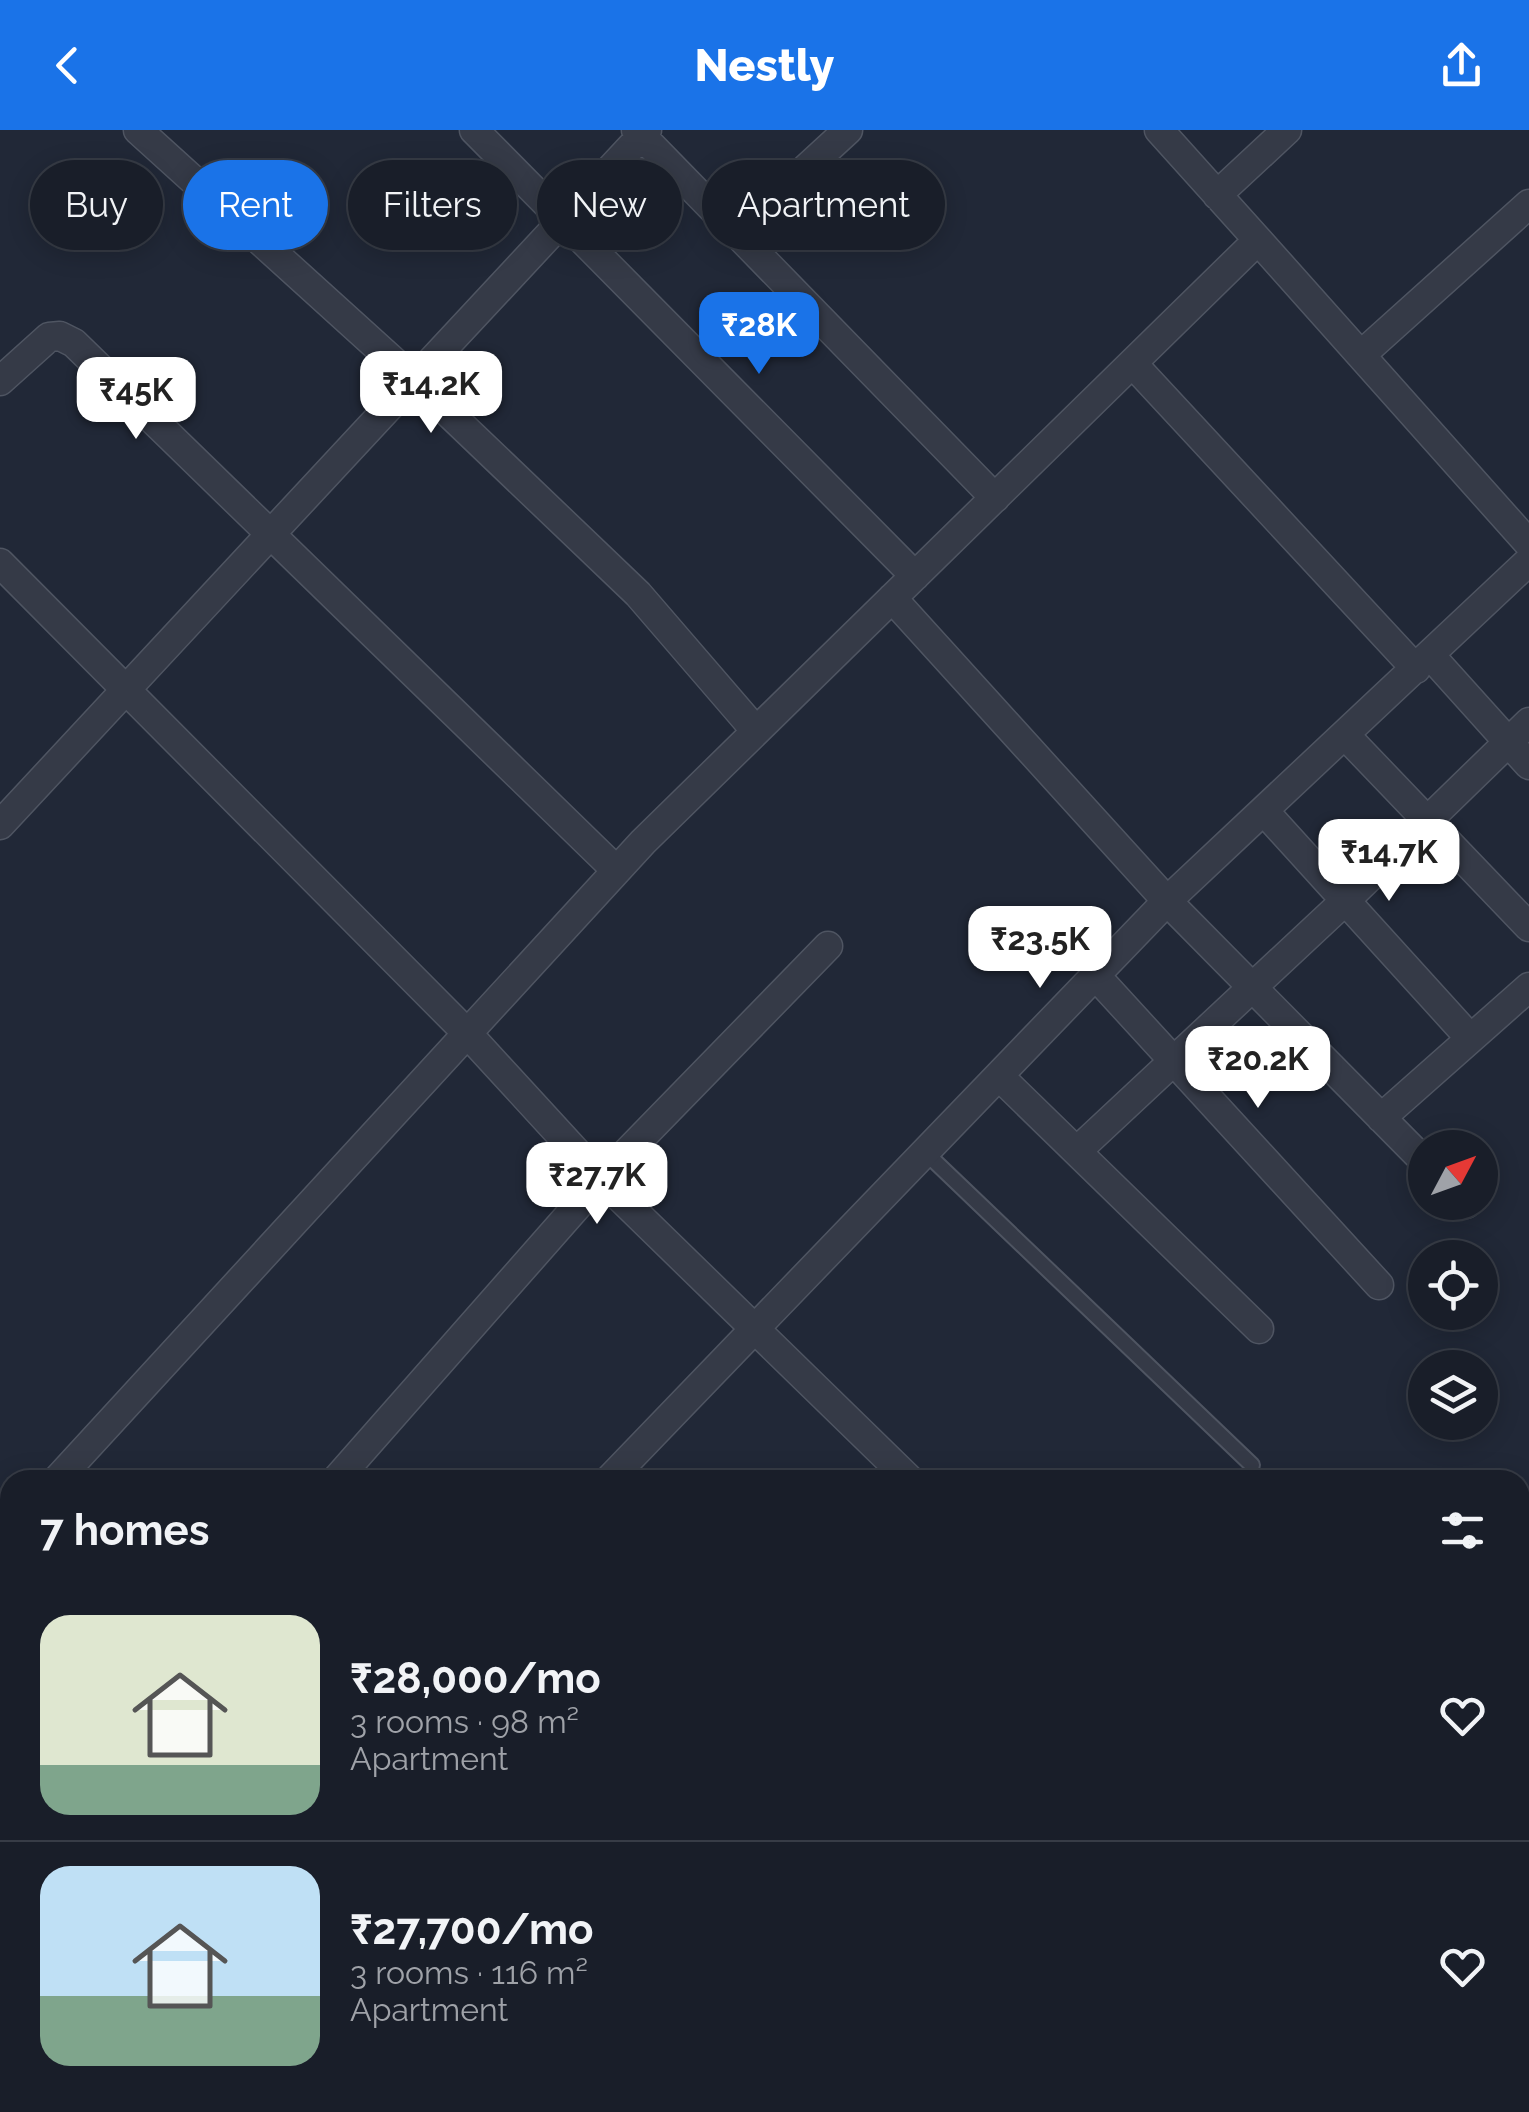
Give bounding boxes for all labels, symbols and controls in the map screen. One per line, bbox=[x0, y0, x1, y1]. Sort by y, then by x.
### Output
icon: back bbox=[40, 38, 95, 93]
icon: share bbox=[1434, 38, 1489, 93]
text: Nestly bbox=[695, 39, 834, 92]
chip: Buy bbox=[30, 160, 163, 250]
chip: Rent bbox=[183, 160, 328, 250]
chip: Filters bbox=[348, 160, 517, 250]
chip: New bbox=[537, 160, 682, 250]
chip: Apartment bbox=[702, 160, 945, 250]
pin: ₹28K bbox=[700, 292, 818, 377]
text: ₹28K bbox=[721, 306, 797, 343]
pin: ₹14.2K bbox=[350, 351, 512, 436]
pin: ₹45K bbox=[77, 357, 195, 442]
text: ₹14.2K bbox=[382, 365, 480, 402]
text: ₹45K bbox=[99, 371, 173, 408]
pin: ₹14.7K bbox=[1308, 819, 1470, 904]
text: ₹14.7K bbox=[1340, 833, 1438, 870]
pin: ₹23.5K bbox=[959, 906, 1121, 991]
text: ₹23.5K bbox=[990, 920, 1090, 957]
pin: ₹20.2K bbox=[1177, 1026, 1339, 1111]
text: ₹20.2K bbox=[1207, 1040, 1309, 1077]
north arrow bbox=[1408, 1130, 1498, 1220]
map controls bbox=[1408, 1130, 1498, 1440]
pin: ₹27.7K bbox=[516, 1142, 678, 1227]
text: ₹27.7K bbox=[548, 1156, 646, 1193]
button: locate bbox=[1408, 1240, 1498, 1330]
button: layers bbox=[1408, 1350, 1498, 1440]
icon: filters bbox=[1435, 1503, 1490, 1558]
text: 7 homes bbox=[40, 1506, 209, 1555]
text: ₹28,000/mo bbox=[350, 1654, 601, 1703]
icon: home bbox=[120, 1655, 240, 1775]
icon: heart bbox=[1435, 1688, 1490, 1743]
text: 3 rooms · 98 m² bbox=[350, 1703, 579, 1740]
text: Apartment bbox=[350, 1740, 508, 1777]
text: ₹27,700/mo bbox=[350, 1905, 594, 1954]
icon: home bbox=[120, 1906, 240, 2026]
icon: heart bbox=[1435, 1939, 1490, 1994]
text: 3 rooms · 116 m² bbox=[350, 1954, 588, 1991]
text: Apartment bbox=[350, 1991, 508, 2028]

